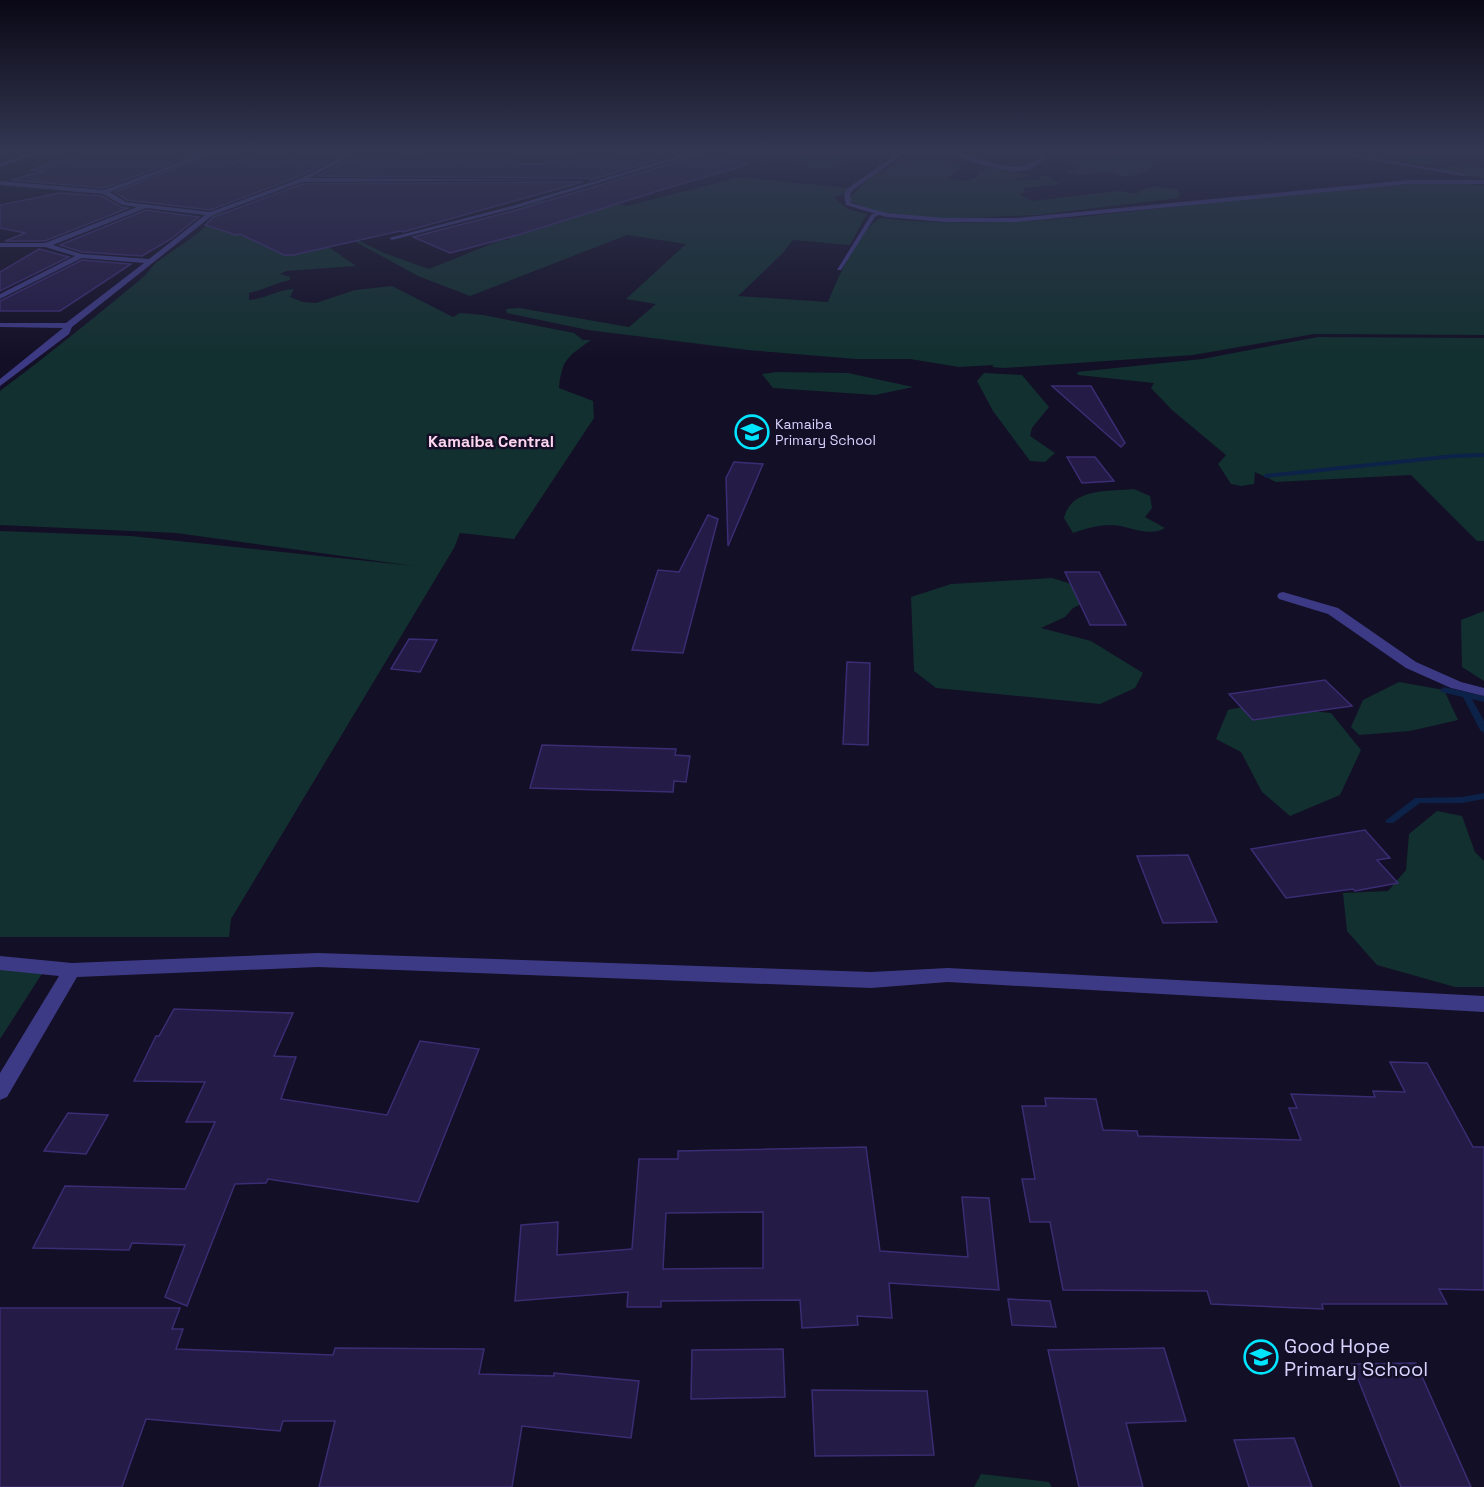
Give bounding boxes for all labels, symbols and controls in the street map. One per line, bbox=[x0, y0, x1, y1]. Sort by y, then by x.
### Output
school or university icon: Kamaiba Primary School bbox=[734, 414, 770, 450]
place label: Kamaiba Primary School bbox=[775, 415, 876, 449]
district label: Kamaiba Central bbox=[428, 431, 554, 452]
place label: Good Hope Primary School bbox=[1284, 1333, 1428, 1382]
school or university icon: Good Hope Primary School bbox=[1243, 1339, 1279, 1375]

